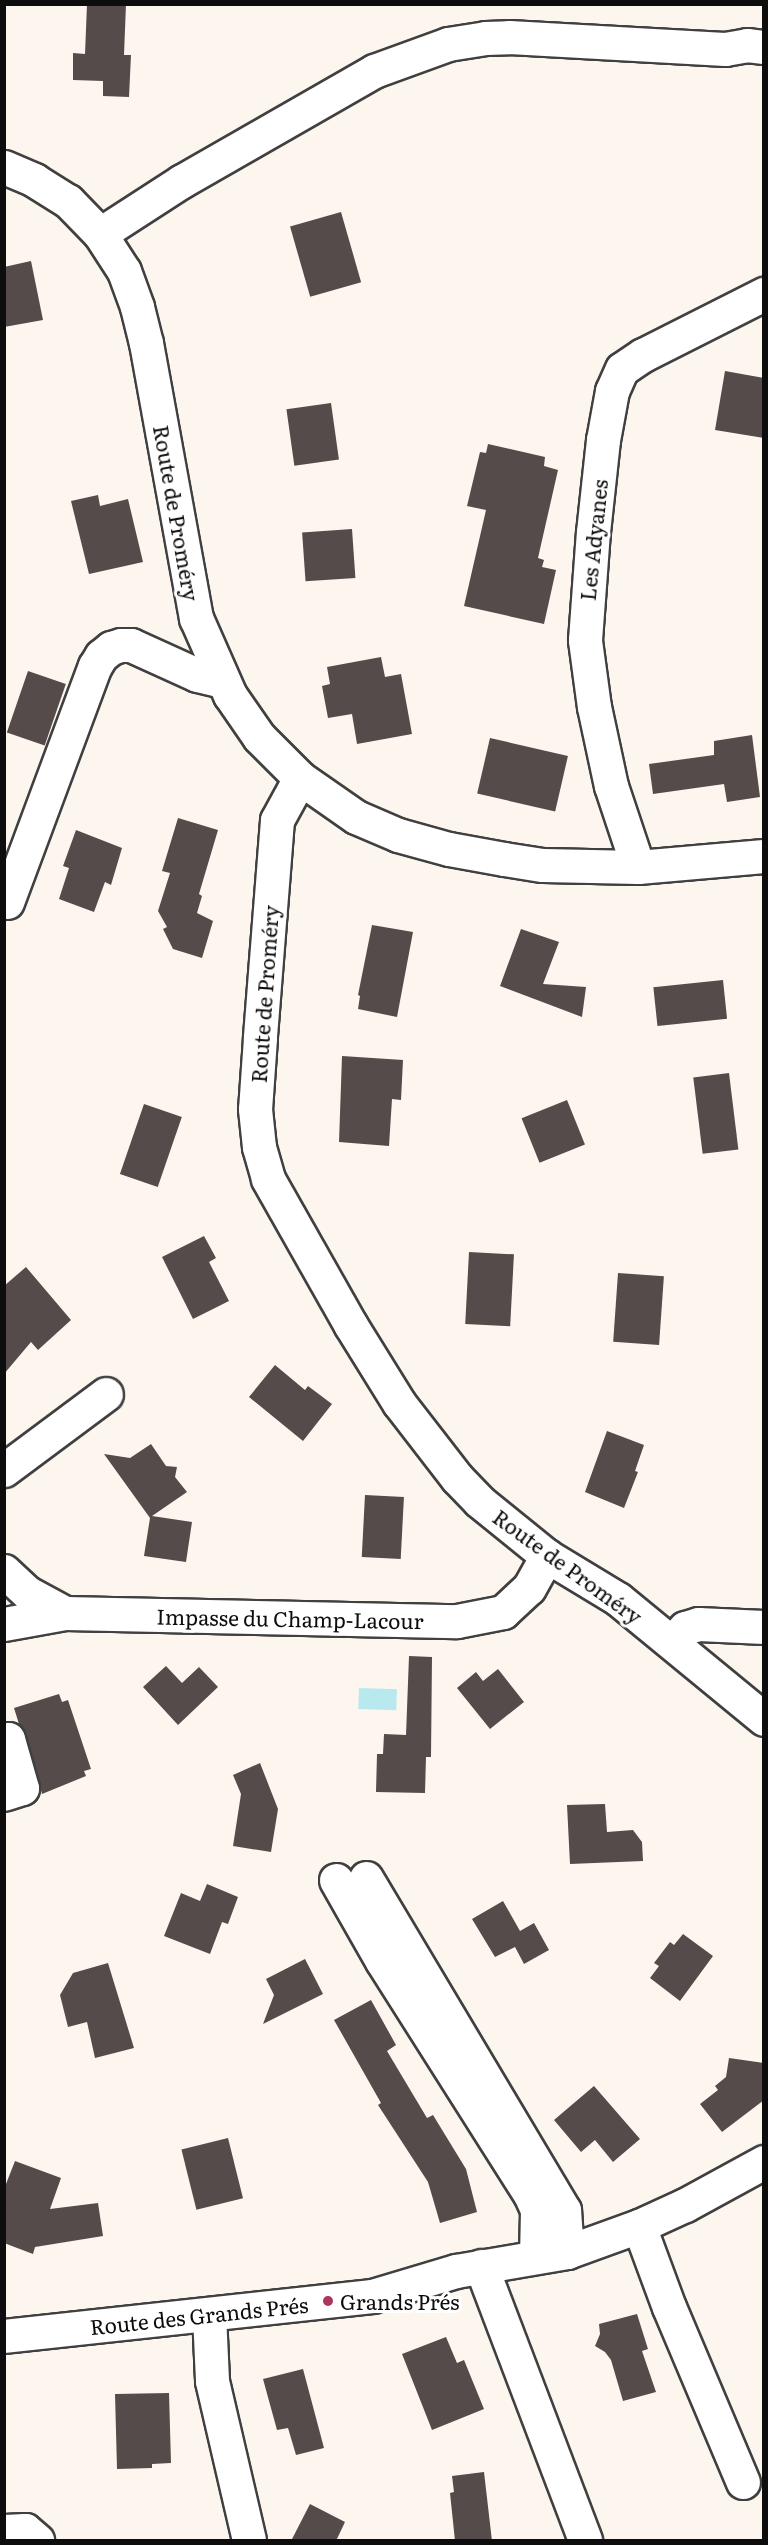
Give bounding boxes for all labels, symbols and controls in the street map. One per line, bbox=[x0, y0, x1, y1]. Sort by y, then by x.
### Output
street label: Route de Proméry bbox=[149, 423, 205, 603]
street label: Les Adyanes bbox=[574, 478, 612, 602]
street label: Route de Proméry bbox=[245, 904, 283, 1084]
street label: Route de Proméry bbox=[489, 1503, 647, 1629]
street label: Impasse du Champ-Lacour bbox=[156, 1603, 424, 1633]
place label: Grands Prés bbox=[340, 2288, 460, 2314]
street label: Route des Grands Prés bbox=[89, 2291, 309, 2339]
marker: Grands Prés bbox=[321, 2294, 335, 2308]

